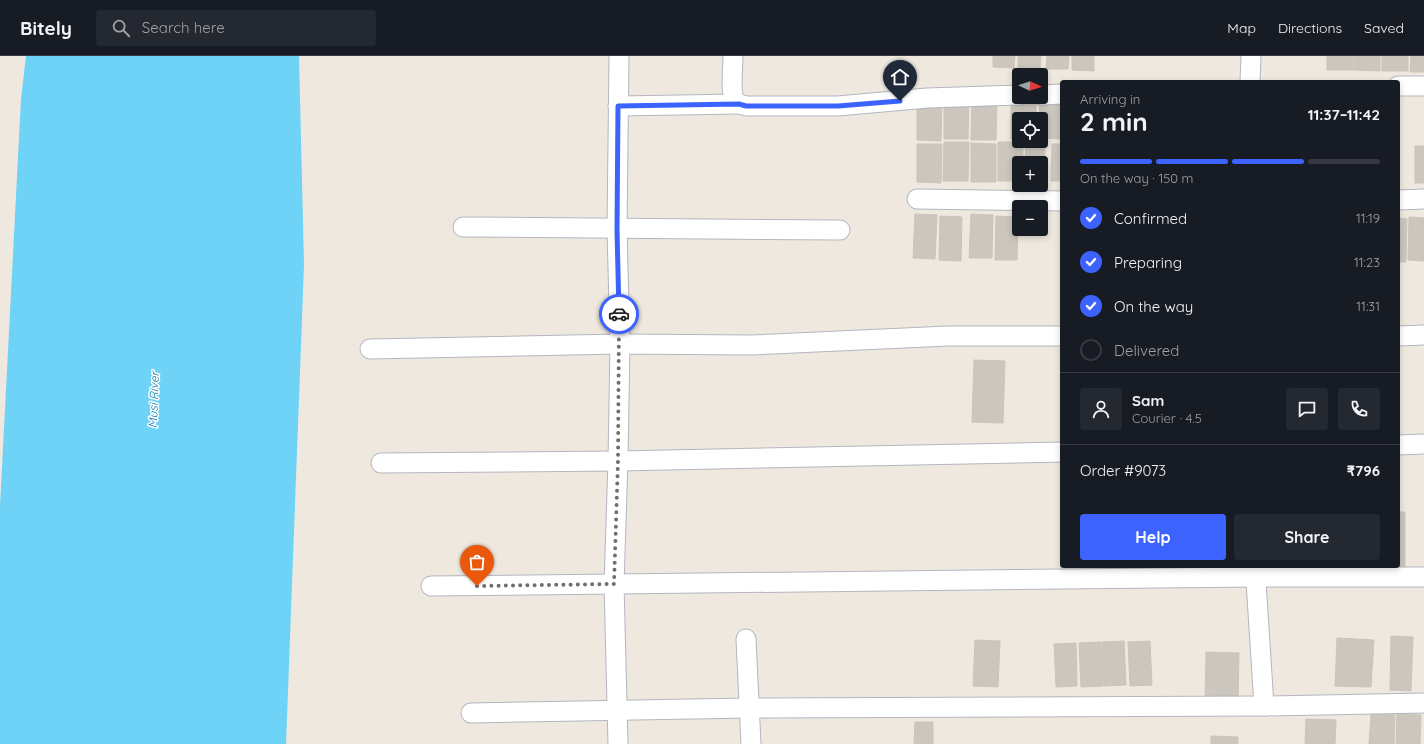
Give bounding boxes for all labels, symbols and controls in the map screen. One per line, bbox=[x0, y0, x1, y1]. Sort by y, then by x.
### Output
search box bbox=[96, 10, 376, 46]
text: Bitely bbox=[20, 16, 72, 40]
icon: search bbox=[110, 17, 132, 39]
text: Search here bbox=[142, 18, 225, 37]
text: Map bbox=[1227, 19, 1256, 37]
text: Directions bbox=[1278, 19, 1342, 37]
text: Saved bbox=[1364, 19, 1404, 37]
pin bbox=[883, 60, 917, 101]
icon: home bbox=[889, 66, 911, 88]
north arrow bbox=[1012, 68, 1048, 104]
map controls bbox=[1012, 68, 1048, 236]
text: Arriving in bbox=[1080, 91, 1140, 107]
text: 2 min bbox=[1080, 105, 1148, 138]
text: 11:37–11:42 bbox=[1308, 105, 1380, 124]
button: locate bbox=[1012, 112, 1048, 148]
button: + bbox=[1012, 156, 1048, 192]
text: On the way · 150 m bbox=[1080, 170, 1193, 186]
button: − bbox=[1012, 200, 1048, 236]
icon: check bbox=[1080, 207, 1102, 229]
text: Confirmed bbox=[1114, 209, 1187, 228]
text: 11:19 bbox=[1356, 210, 1380, 226]
icon: check bbox=[1080, 251, 1102, 273]
text: Preparing bbox=[1114, 253, 1182, 272]
text: 11:23 bbox=[1354, 254, 1380, 270]
courier bbox=[599, 294, 639, 334]
icon: check bbox=[1080, 295, 1102, 317]
text: On the way bbox=[1114, 297, 1193, 316]
text: 11:31 bbox=[1356, 298, 1380, 314]
icon: car bbox=[608, 303, 630, 325]
text: Delivered bbox=[1114, 341, 1179, 360]
water label: Musi River bbox=[145, 370, 162, 428]
button: person bbox=[1080, 388, 1122, 430]
button: chat bbox=[1286, 388, 1328, 430]
button: phone bbox=[1338, 388, 1380, 430]
text: Sam bbox=[1132, 391, 1164, 410]
text: Courier · 4.5 bbox=[1132, 410, 1202, 426]
text: Order #9073 bbox=[1080, 461, 1166, 480]
text: ₹796 bbox=[1347, 461, 1380, 480]
button: Help bbox=[1080, 514, 1226, 560]
button: Share bbox=[1234, 514, 1380, 560]
pin bbox=[460, 545, 494, 586]
icon: bag bbox=[466, 551, 488, 573]

